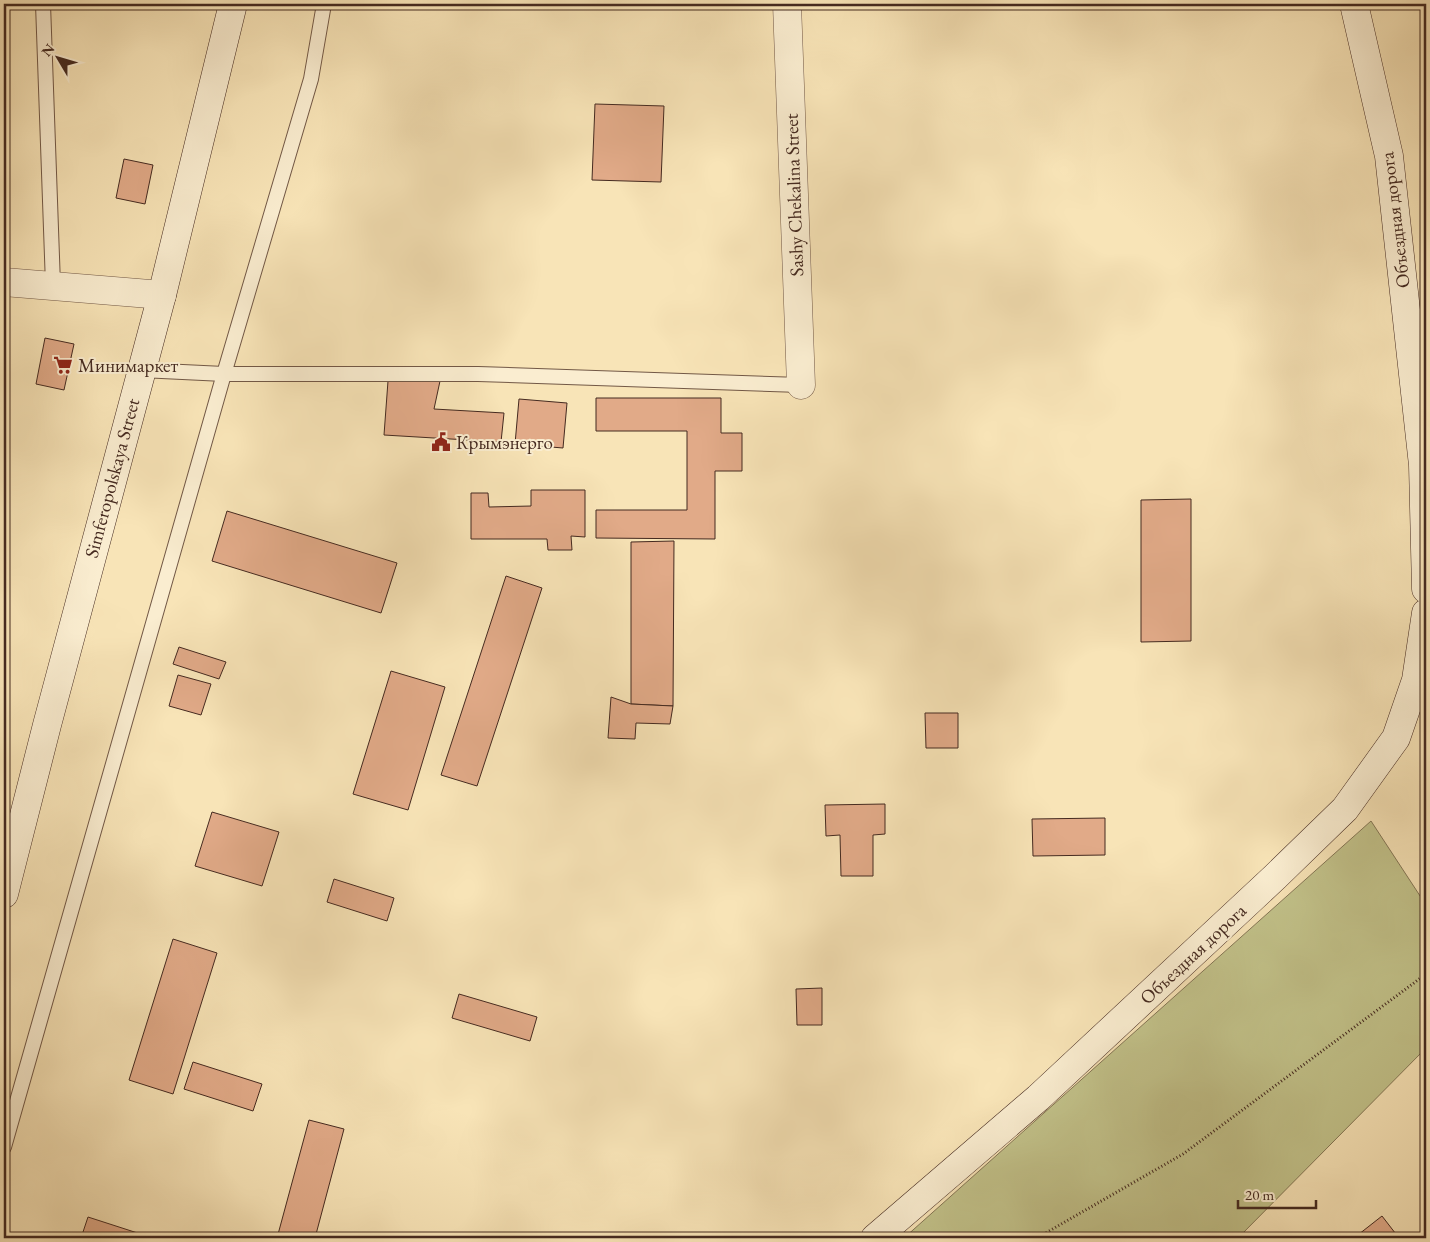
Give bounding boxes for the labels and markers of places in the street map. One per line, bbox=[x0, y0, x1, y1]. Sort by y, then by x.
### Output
place label: Минимаркет bbox=[78, 353, 179, 378]
supermarket icon: Минимаркет bbox=[52, 354, 74, 376]
place label: Крымэнерго bbox=[456, 430, 553, 455]
public building icon: Крымэнерго bbox=[430, 431, 452, 453]

